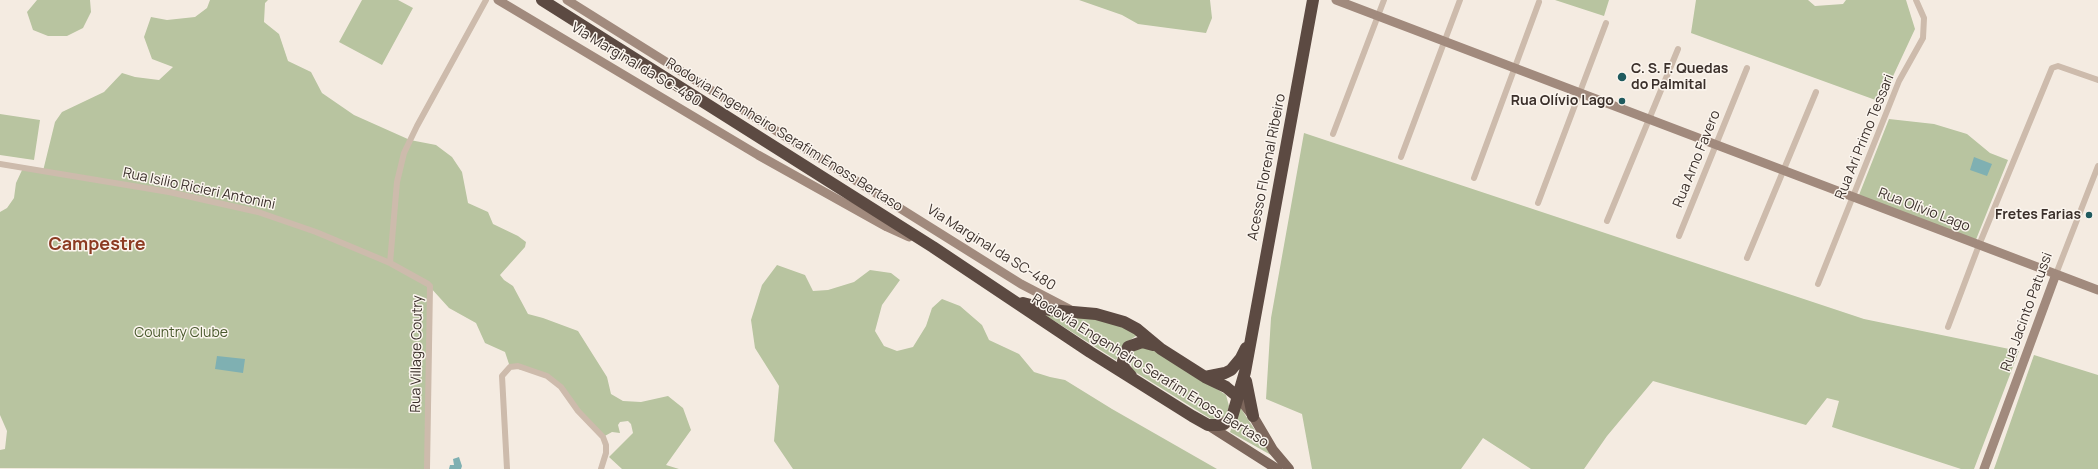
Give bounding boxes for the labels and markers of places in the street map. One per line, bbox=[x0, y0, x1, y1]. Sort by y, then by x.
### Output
place label: C. S. F. Quedas do Palmital bbox=[1631, 61, 1728, 94]
marker: C. S. F. Quedas do Palmital bbox=[1616, 71, 1628, 83]
place label: Rua Olívio Lago bbox=[1511, 93, 1614, 109]
marker: Rua Olívio Lago bbox=[1617, 96, 1627, 106]
place label: Fretes Farias bbox=[1995, 207, 2081, 223]
marker: Fretes Farias bbox=[2084, 210, 2094, 220]

